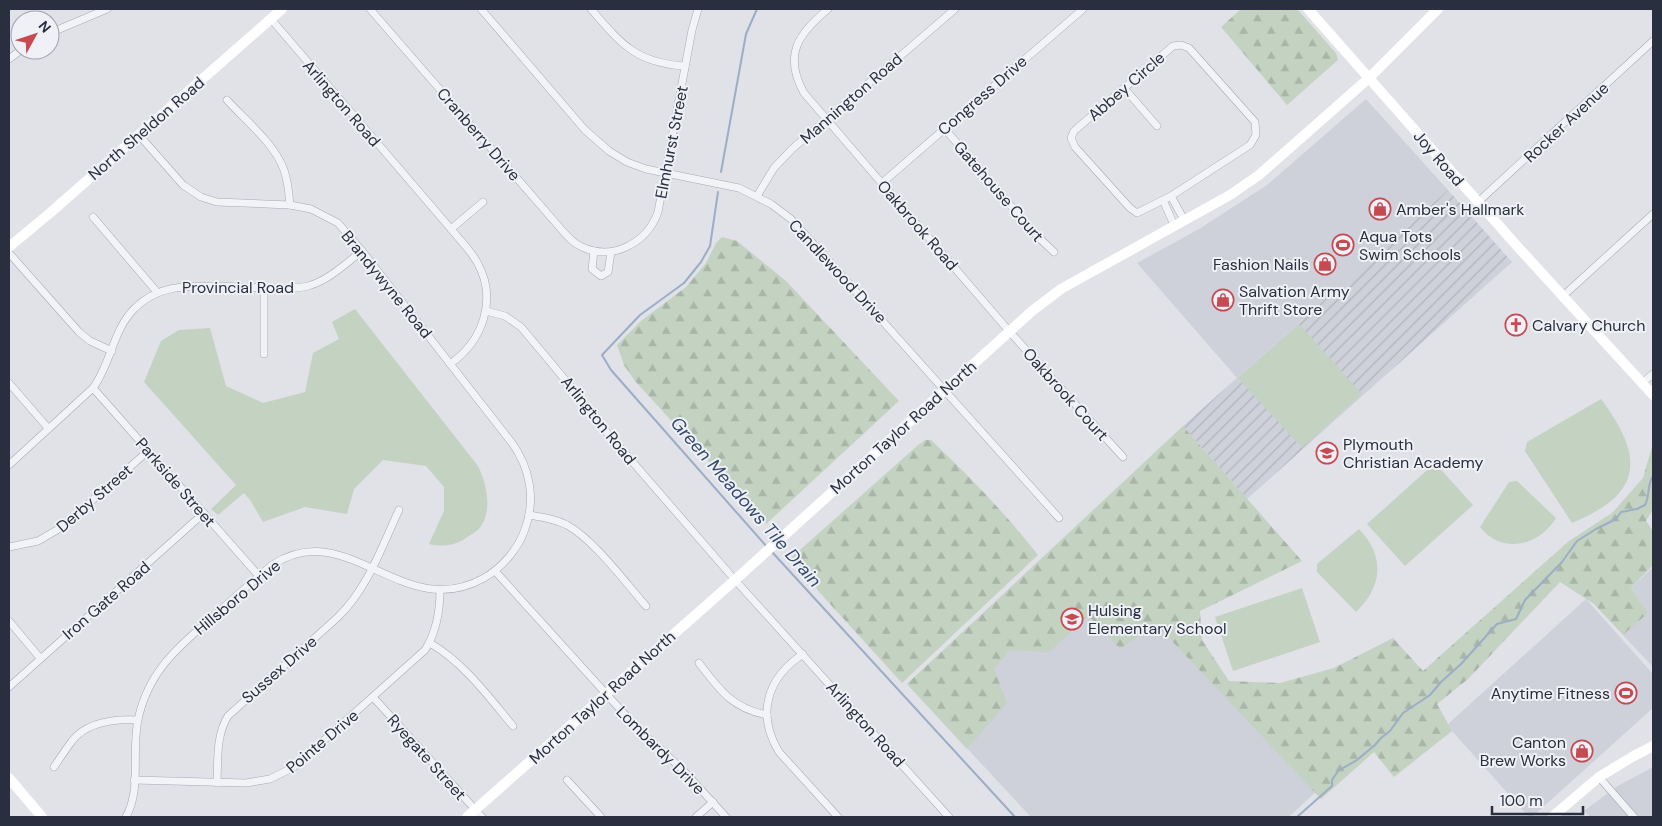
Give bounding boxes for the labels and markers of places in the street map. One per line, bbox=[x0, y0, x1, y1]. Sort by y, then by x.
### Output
shop icon: Amber's Hallmark bbox=[1368, 197, 1392, 221]
place label: Amber's Hallmark bbox=[1396, 199, 1524, 220]
place label: Aqua Tots Swim Schools bbox=[1359, 226, 1461, 265]
sports icon: Aqua Tots Swim Schools bbox=[1331, 233, 1355, 257]
shop icon: Fashion Nails bbox=[1313, 252, 1337, 276]
place label: Fashion Nails bbox=[1213, 254, 1309, 275]
place label: Salvation Army Thrift Store bbox=[1239, 281, 1350, 320]
shop icon: Salvation Army Thrift Store bbox=[1211, 288, 1235, 312]
church icon: Calvary Church bbox=[1504, 313, 1528, 337]
place label: Calvary Church bbox=[1532, 315, 1645, 336]
place label: Plymouth Christian Academy bbox=[1343, 434, 1484, 473]
school or university icon: Plymouth Christian Academy bbox=[1315, 441, 1339, 465]
place label: Hulsing Elementary School bbox=[1088, 600, 1226, 639]
school or university icon: Hulsing Elementary School bbox=[1060, 607, 1084, 631]
sports icon: Anytime Fitness bbox=[1614, 681, 1638, 705]
place label: Anytime Fitness bbox=[1491, 683, 1610, 704]
place label: Canton Brew Works bbox=[1480, 732, 1566, 771]
shop icon: Canton Brew Works bbox=[1570, 739, 1594, 763]

